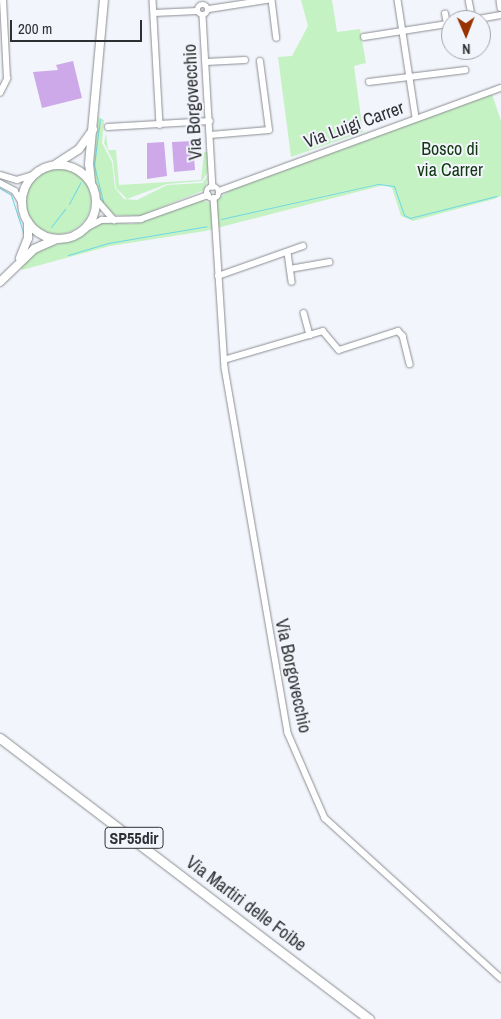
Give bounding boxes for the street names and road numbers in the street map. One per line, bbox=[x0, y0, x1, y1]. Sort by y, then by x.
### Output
street label: Via Borgovecchio bbox=[179, 43, 207, 161]
street label: Via Luigi Carrer bbox=[301, 97, 407, 153]
street label: Via Borgovecchio bbox=[270, 617, 316, 735]
road number: SP55dir bbox=[104, 824, 164, 851]
street label: Via Martiri delle Foibe bbox=[182, 852, 310, 956]

